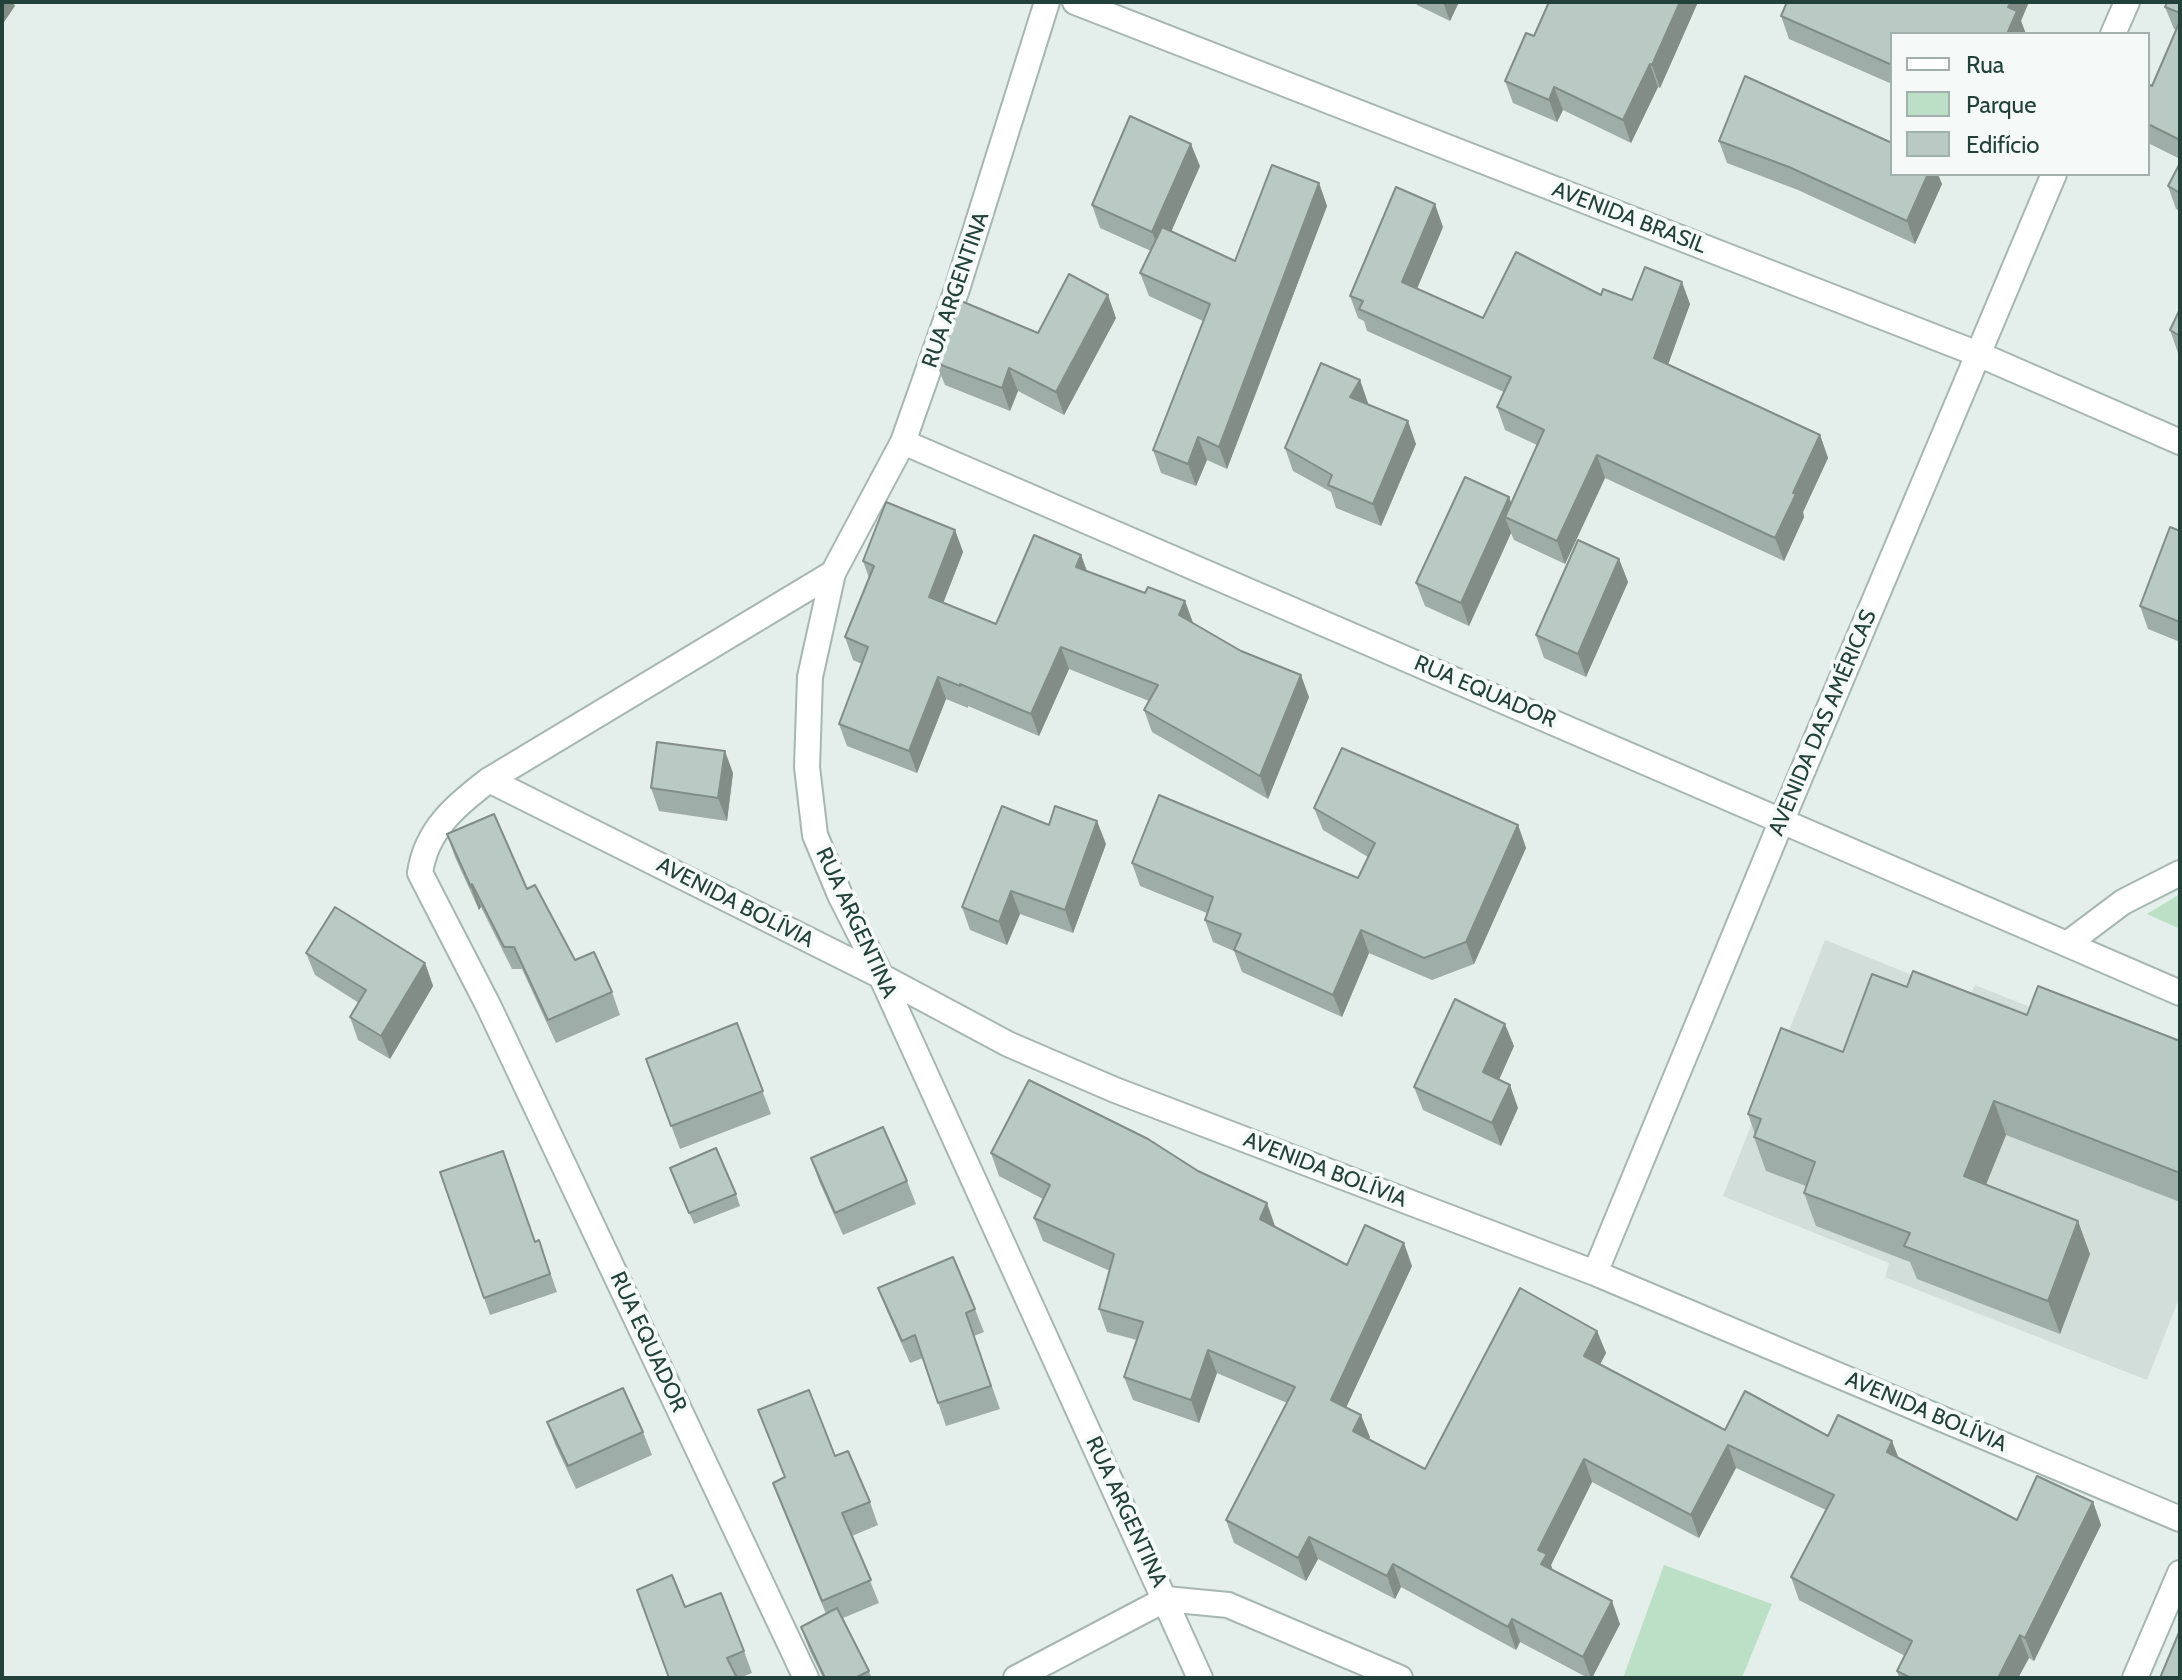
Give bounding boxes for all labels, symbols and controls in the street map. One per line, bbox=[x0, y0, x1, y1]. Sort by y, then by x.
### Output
legend bbox=[1890, 32, 2150, 176]
text: Rua bbox=[1966, 50, 2004, 79]
text: Parque bbox=[1966, 90, 2036, 119]
text: Edifício bbox=[1966, 130, 2040, 159]
street label: AVENIDA BRASIL bbox=[1548, 176, 1710, 260]
street label: RUA ARGENTINA bbox=[917, 209, 995, 371]
street label: AVENIDA DAS AMÉRICAS bbox=[1763, 606, 1883, 840]
street label: RUA EQUADOR bbox=[1410, 650, 1560, 734]
street label: RUA ARGENTINA bbox=[810, 844, 902, 1002]
street label: AVENIDA BOLÍVIA bbox=[652, 852, 818, 954]
street label: AVENIDA BOLÍVIA bbox=[1240, 1127, 1410, 1213]
street label: RUA EQUADOR bbox=[604, 1268, 692, 1416]
street label: AVENIDA BOLÍVIA bbox=[1841, 1366, 2011, 1458]
street label: RUA ARGENTINA bbox=[1080, 1433, 1172, 1591]

